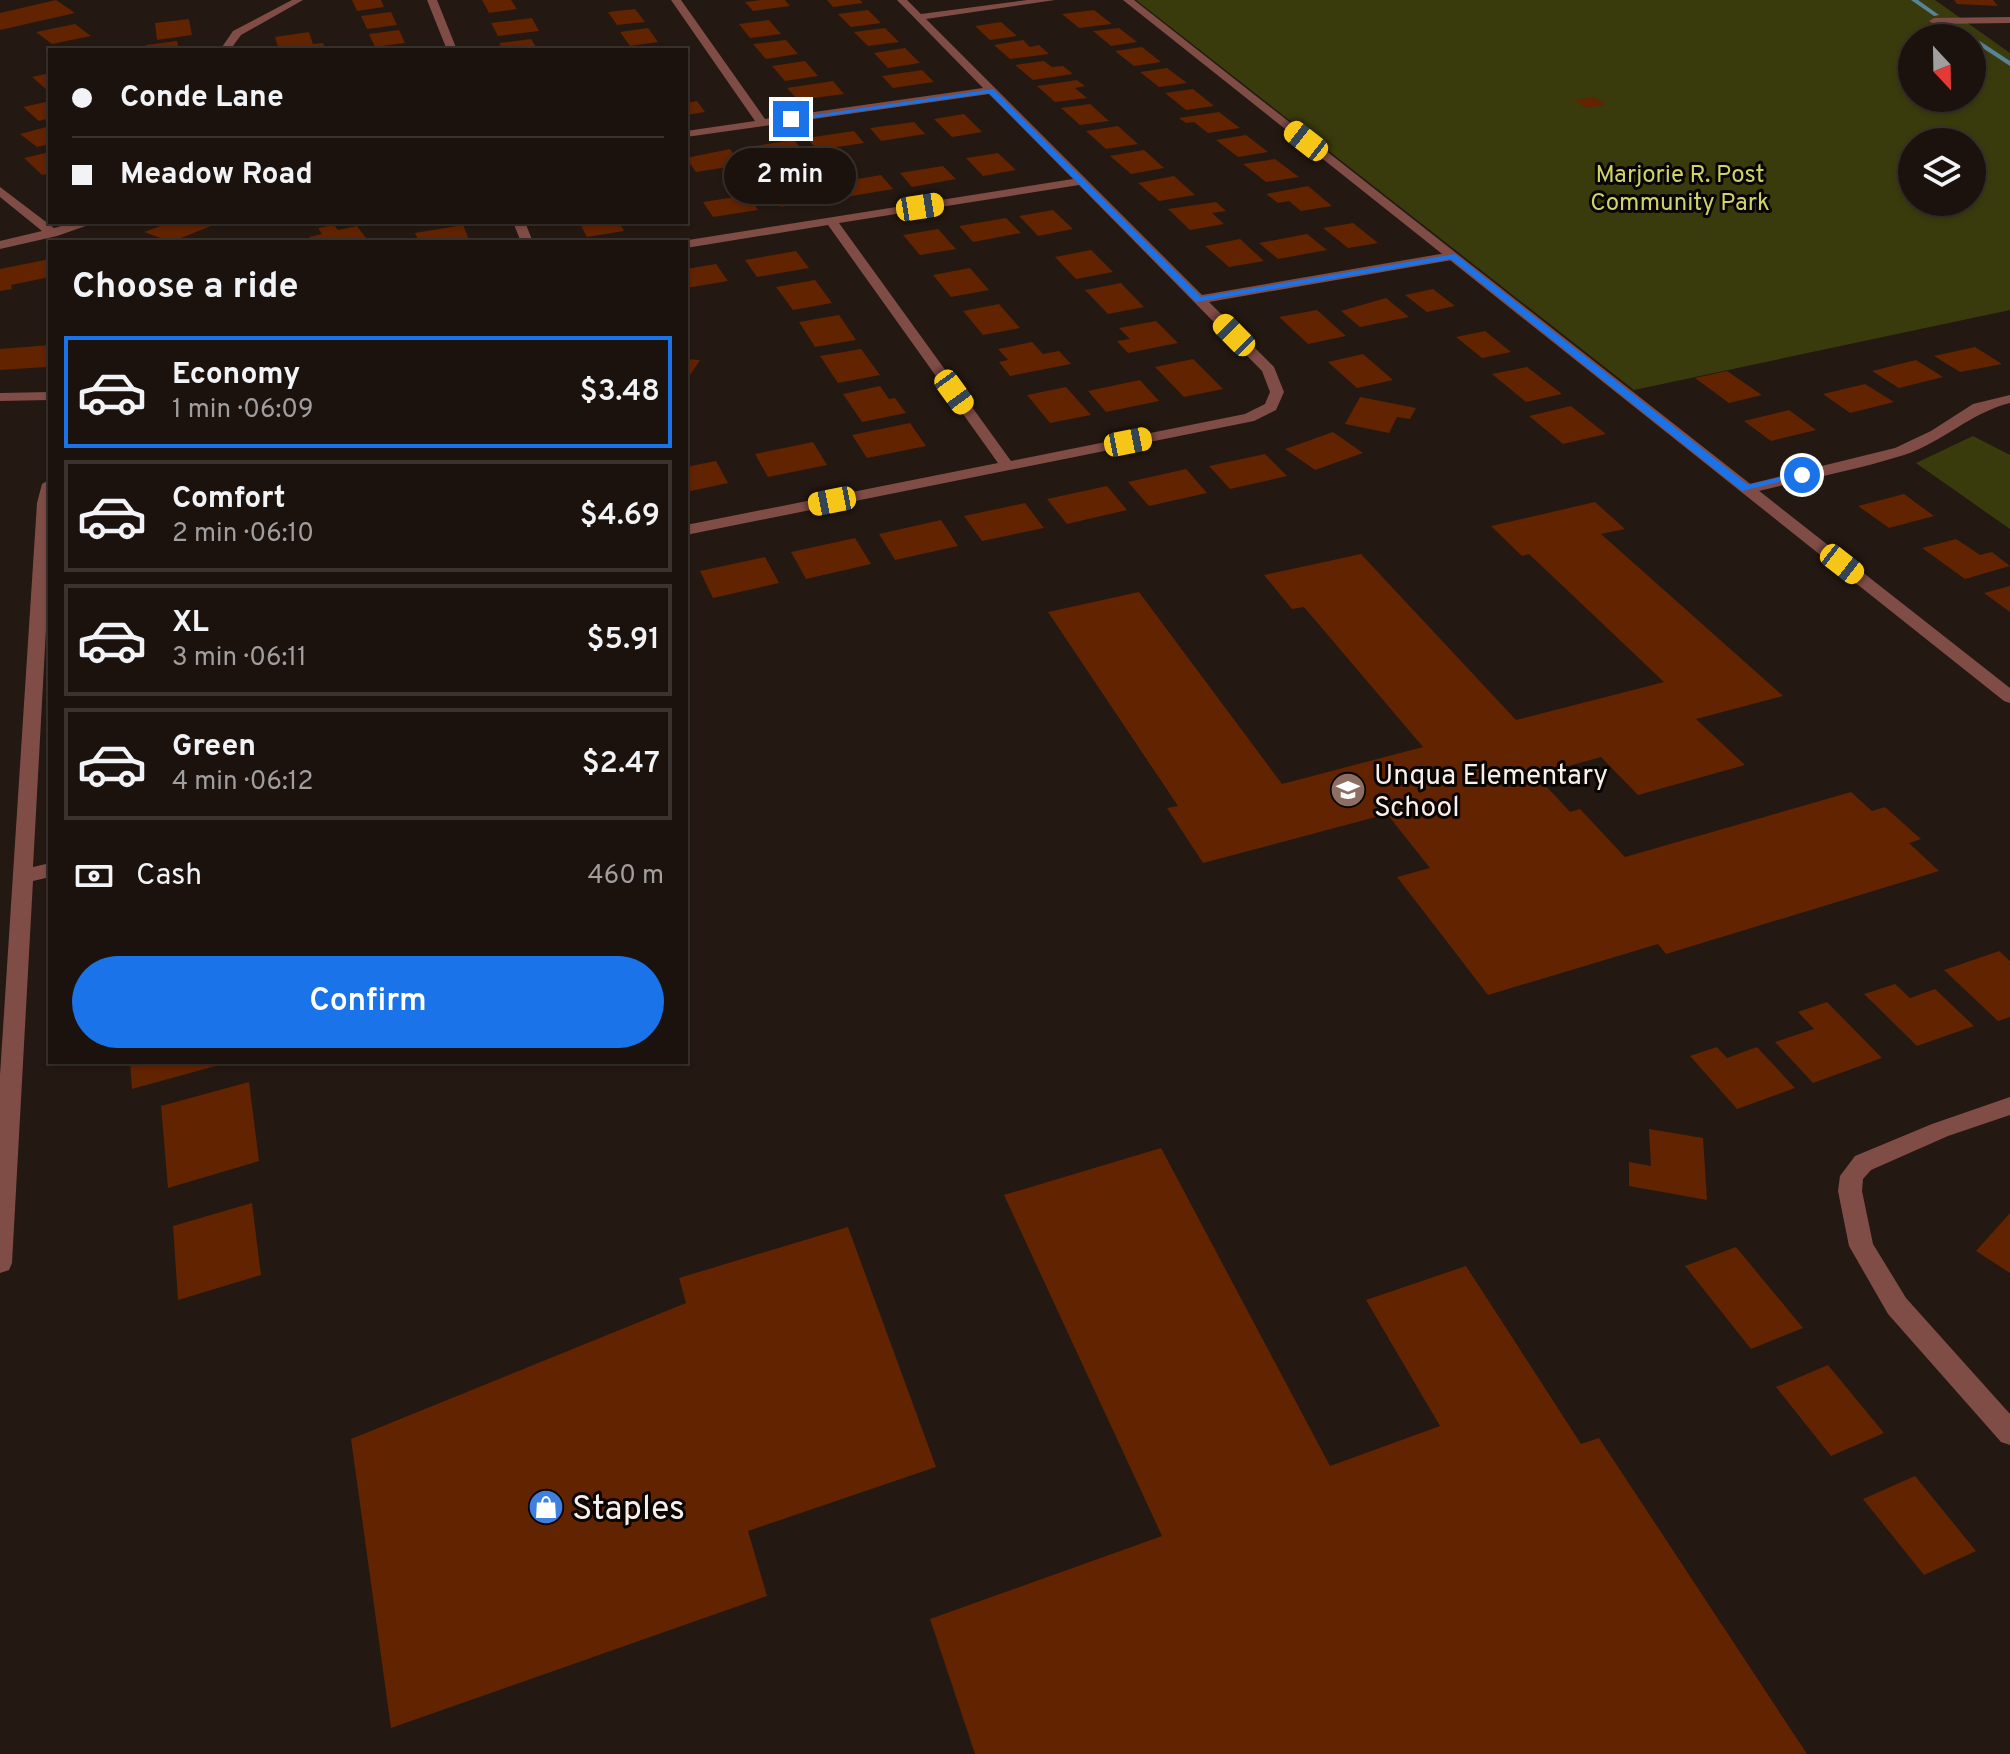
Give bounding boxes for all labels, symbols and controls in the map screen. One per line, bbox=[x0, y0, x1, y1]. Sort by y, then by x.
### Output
north arrow bbox=[1898, 24, 1986, 112]
map controls bbox=[1898, 24, 1986, 216]
text: Conde Lane bbox=[120, 80, 284, 117]
route end bbox=[773, 101, 809, 137]
car bbox=[1280, 117, 1332, 165]
button: layers bbox=[1898, 128, 1986, 216]
callout: 2 min bbox=[725, 147, 857, 203]
text: Meadow Road bbox=[120, 157, 313, 194]
text: 2 min bbox=[756, 159, 824, 192]
park label: Marjorie R. Post Community Park bbox=[1590, 161, 1770, 219]
car bbox=[894, 191, 946, 223]
text: Choose a ride bbox=[72, 265, 298, 311]
car bbox=[1209, 310, 1259, 360]
icon: car bbox=[76, 356, 148, 428]
text: Economy bbox=[172, 357, 300, 394]
car bbox=[930, 366, 978, 418]
text: $3.48 bbox=[580, 374, 660, 411]
text: 1 min · 06:09 bbox=[172, 394, 314, 427]
car bbox=[1102, 426, 1154, 458]
route start bbox=[1784, 457, 1820, 493]
icon: car bbox=[76, 480, 148, 552]
text: Comfort bbox=[172, 481, 285, 518]
car bbox=[806, 485, 858, 517]
text: $4.69 bbox=[580, 498, 660, 535]
text: 2 min · 06:10 bbox=[172, 518, 314, 551]
car bbox=[1816, 540, 1868, 588]
icon: car bbox=[76, 604, 148, 676]
text: XL bbox=[172, 605, 209, 642]
text: $5.91 bbox=[587, 622, 660, 659]
text: 3 min · 06:11 bbox=[172, 642, 307, 675]
icon: car bbox=[76, 728, 148, 800]
text: Green bbox=[172, 729, 256, 766]
text: $2.47 bbox=[582, 746, 660, 783]
place label: Unqua Elementary School bbox=[1374, 759, 1608, 827]
text: 4 min · 06:12 bbox=[172, 766, 313, 799]
school or university icon: Unqua Elementary School bbox=[1329, 771, 1367, 809]
icon: cash bbox=[72, 854, 116, 898]
text: Cash bbox=[136, 858, 202, 895]
text: 460 m bbox=[588, 860, 664, 893]
button: Confirm bbox=[72, 956, 664, 1048]
shop icon: Staples bbox=[527, 1488, 565, 1526]
place label: Staples bbox=[572, 1489, 685, 1532]

